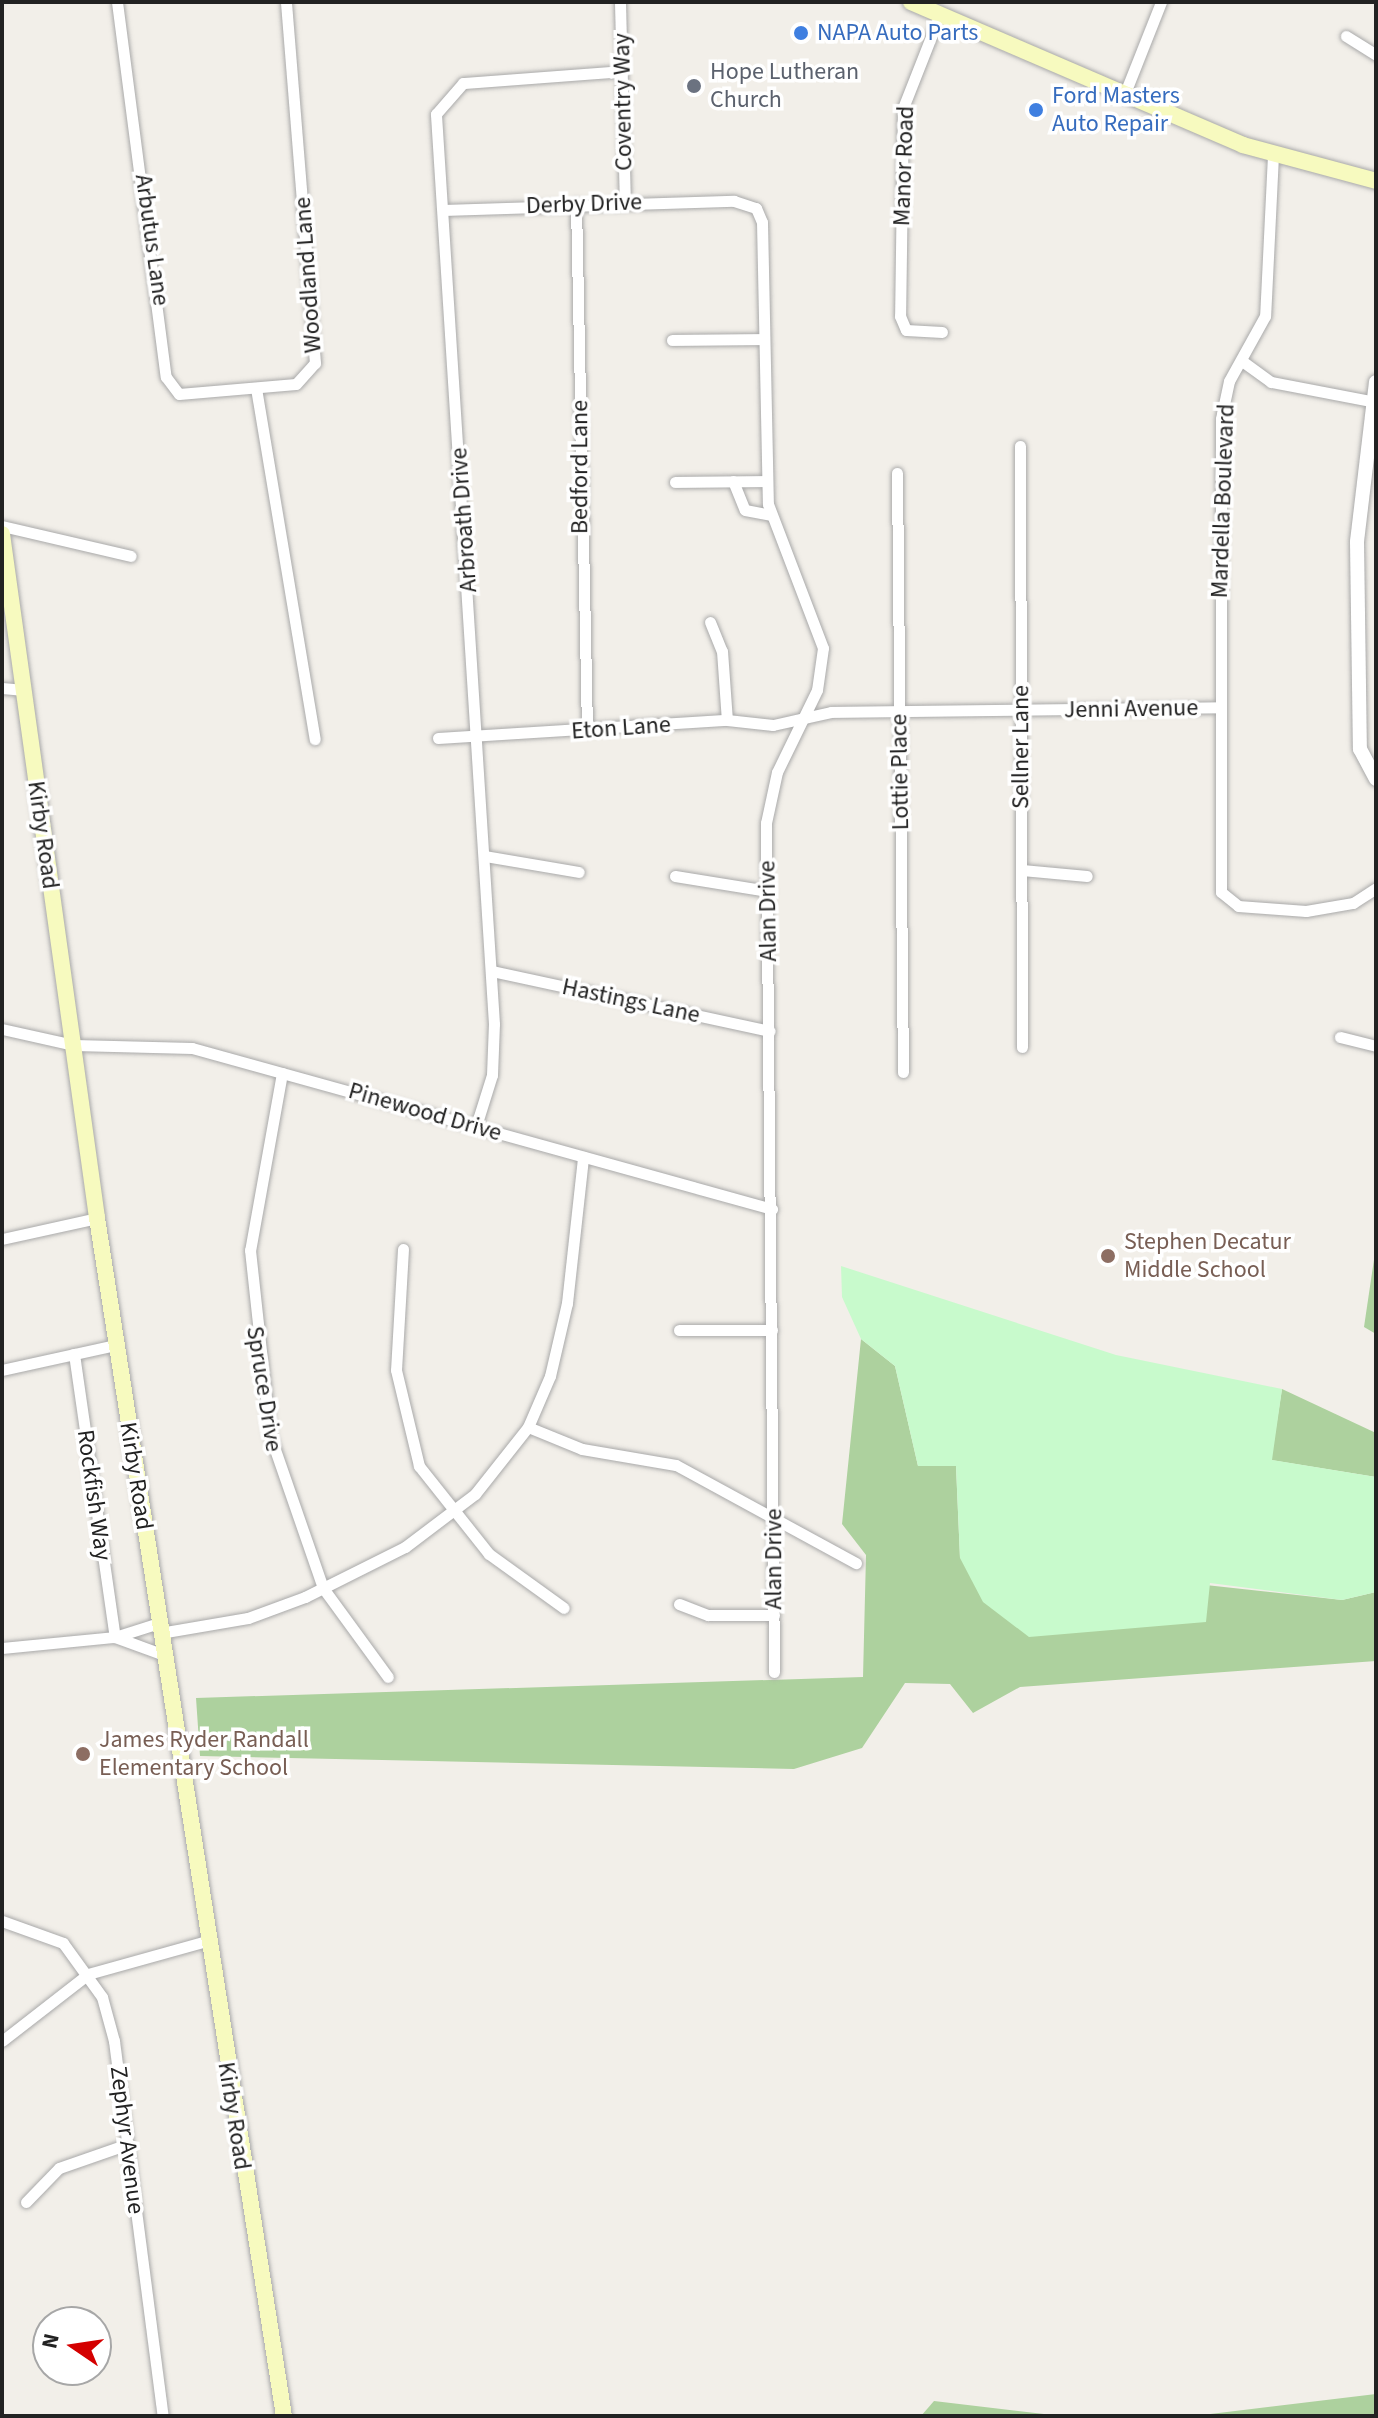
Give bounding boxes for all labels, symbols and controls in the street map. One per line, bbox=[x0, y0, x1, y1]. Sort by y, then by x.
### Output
place label: NAPA Auto Parts bbox=[817, 19, 978, 47]
marker: NAPA Auto Parts bbox=[792, 24, 810, 42]
street label: Coventry Way bbox=[607, 33, 639, 171]
place label: Hope Lutheran Church bbox=[710, 58, 859, 114]
marker: Hope Lutheran Church bbox=[685, 77, 703, 95]
place label: Ford Masters Auto Repair bbox=[1052, 82, 1180, 138]
marker: Ford Masters Auto Repair bbox=[1027, 101, 1045, 119]
street label: Manor Road bbox=[888, 105, 920, 227]
street label: Arbutus Lane bbox=[129, 172, 175, 308]
street label: Derby Drive bbox=[525, 188, 643, 220]
street label: Woodland Lane bbox=[288, 196, 328, 354]
street label: Bedford Lane bbox=[566, 400, 594, 534]
street label: Mardella Boulevard bbox=[1205, 403, 1241, 599]
street label: Arbroath Drive bbox=[445, 447, 483, 593]
street label: Sellner Lane bbox=[1007, 685, 1035, 809]
street label: Jenni Avenue bbox=[1064, 693, 1198, 725]
street label: Eton Lane bbox=[570, 710, 672, 746]
street label: Lottie Place bbox=[885, 714, 915, 830]
street label: Kirby Road bbox=[21, 779, 65, 891]
street label: Alan Drive bbox=[753, 860, 783, 962]
street label: Hastings Lane bbox=[559, 972, 703, 1030]
street label: Pinewood Drive bbox=[345, 1076, 505, 1148]
place label: Stephen Decatur Middle School bbox=[1124, 1228, 1291, 1284]
marker: Stephen Decatur Middle School bbox=[1099, 1247, 1117, 1265]
street label: Spruce Drive bbox=[240, 1324, 288, 1454]
street label: Kirby Road bbox=[113, 1420, 159, 1532]
street label: Rockfish Way bbox=[71, 1428, 117, 1562]
street label: Alan Drive bbox=[760, 1508, 788, 1610]
place label: James Ryder Randall Elementary School bbox=[99, 1726, 309, 1782]
marker: James Ryder Randall Elementary School bbox=[74, 1745, 92, 1763]
street label: Kirby Road bbox=[211, 2060, 257, 2172]
street label: Zephyr Avenue bbox=[104, 2064, 150, 2216]
north arrow bbox=[32, 2306, 112, 2386]
text: N bbox=[33, 2330, 68, 2352]

